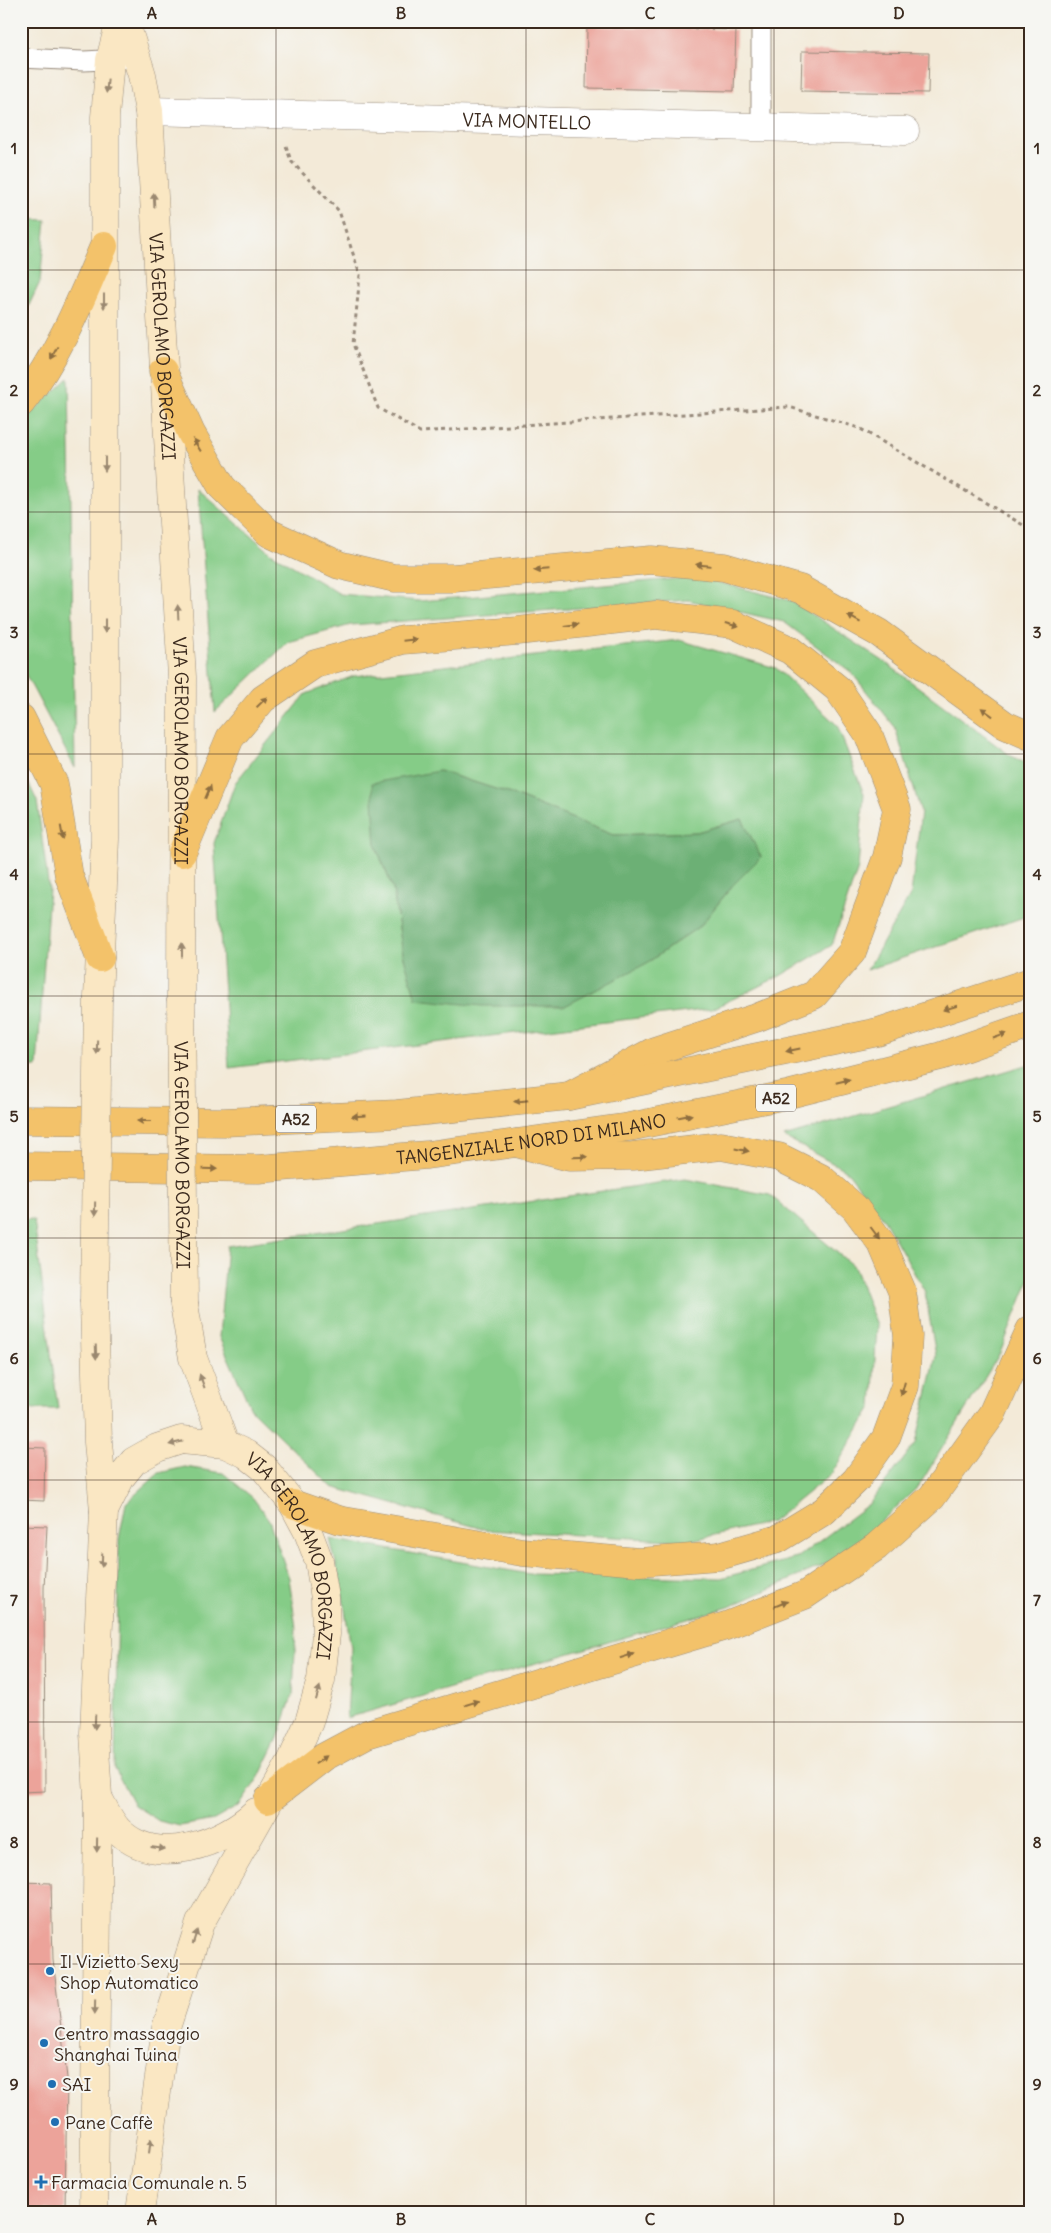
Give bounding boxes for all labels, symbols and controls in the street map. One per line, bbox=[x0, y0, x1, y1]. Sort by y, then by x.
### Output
text: A bbox=[147, 3, 157, 23]
text: B bbox=[396, 3, 407, 23]
text: C bbox=[645, 3, 656, 23]
text: D bbox=[893, 3, 905, 23]
one-way arrow bbox=[103, 78, 111, 94]
street label: VIA MONTELLO bbox=[462, 108, 592, 134]
text: 1 bbox=[11, 138, 17, 158]
text: 1 bbox=[1034, 138, 1040, 158]
one-way arrow bbox=[149, 191, 157, 207]
street label: VIA GEROLAMO BORGAZZI bbox=[145, 232, 181, 461]
one-way arrow bbox=[100, 293, 108, 309]
one-way arrow bbox=[49, 347, 58, 360]
text: 2 bbox=[10, 380, 19, 400]
text: 2 bbox=[1033, 380, 1042, 400]
one-way arrow bbox=[193, 438, 202, 451]
one-way arrow bbox=[101, 456, 109, 472]
one-way arrow bbox=[695, 560, 711, 568]
one-way arrow bbox=[533, 566, 549, 574]
one-way arrow bbox=[174, 604, 182, 620]
one-way arrow bbox=[847, 615, 862, 623]
one-way arrow bbox=[101, 618, 109, 634]
one-way arrow bbox=[564, 621, 580, 629]
one-way arrow bbox=[725, 621, 740, 629]
text: 3 bbox=[9, 622, 19, 642]
text: 3 bbox=[1032, 622, 1042, 642]
street label: VIA GEROLAMO BORGAZZI bbox=[168, 636, 194, 865]
one-way arrow bbox=[402, 636, 418, 644]
one-way arrow bbox=[256, 696, 268, 708]
one-way arrow bbox=[981, 707, 994, 718]
one-way arrow bbox=[204, 784, 212, 799]
one-way arrow bbox=[58, 825, 66, 841]
text: 4 bbox=[9, 864, 19, 884]
text: 4 bbox=[1032, 864, 1042, 884]
one-way arrow bbox=[178, 942, 186, 958]
one-way arrow bbox=[943, 1005, 958, 1013]
one-way arrow bbox=[992, 1032, 1007, 1039]
one-way arrow bbox=[93, 1039, 101, 1055]
street label: VIA GEROLAMO BORGAZZI bbox=[170, 1041, 195, 1269]
one-way arrow bbox=[785, 1046, 801, 1054]
one-way arrow bbox=[836, 1077, 851, 1085]
road number: A52 bbox=[756, 1084, 796, 1112]
one-way arrow bbox=[513, 1097, 529, 1105]
text: 5 bbox=[9, 1106, 19, 1126]
road number: A52 bbox=[276, 1106, 316, 1132]
text: 5 bbox=[1032, 1106, 1042, 1126]
street label: TANGENZIALE NORD DI MILANO bbox=[395, 1108, 668, 1169]
one-way arrow bbox=[677, 1111, 693, 1119]
one-way arrow bbox=[351, 1112, 367, 1120]
one-way arrow bbox=[136, 1117, 152, 1125]
one-way arrow bbox=[734, 1146, 750, 1154]
one-way arrow bbox=[573, 1153, 589, 1161]
one-way arrow bbox=[202, 1165, 218, 1173]
one-way arrow bbox=[91, 1201, 99, 1217]
one-way arrow bbox=[869, 1227, 880, 1240]
one-way arrow bbox=[92, 1344, 100, 1360]
text: 6 bbox=[9, 1348, 19, 1368]
text: 6 bbox=[1032, 1348, 1042, 1368]
one-way arrow bbox=[198, 1374, 205, 1389]
one-way arrow bbox=[899, 1381, 907, 1396]
one-way arrow bbox=[169, 1439, 184, 1447]
street label: VIA GEROLAMO BORGAZZI bbox=[241, 1447, 338, 1661]
one-way arrow bbox=[97, 1552, 105, 1568]
text: 7 bbox=[10, 1590, 18, 1610]
text: 7 bbox=[1033, 1590, 1041, 1610]
one-way arrow bbox=[774, 1600, 789, 1608]
one-way arrow bbox=[620, 1651, 635, 1659]
one-way arrow bbox=[314, 1685, 322, 1700]
one-way arrow bbox=[464, 1698, 479, 1706]
one-way arrow bbox=[90, 1714, 98, 1730]
one-way arrow bbox=[314, 1755, 328, 1765]
text: 8 bbox=[9, 1832, 19, 1852]
text: 8 bbox=[1032, 1832, 1042, 1852]
one-way arrow bbox=[93, 1837, 101, 1853]
one-way arrow bbox=[150, 1844, 166, 1852]
one-way arrow bbox=[192, 1929, 199, 1944]
place label: Il Vizietto Sexy Shop Automatico bbox=[60, 1950, 199, 1994]
marker: Il Vizietto Sexy Shop Automatico bbox=[44, 1965, 56, 1977]
one-way arrow bbox=[91, 1999, 99, 2015]
place label: Centro massaggio Shanghai Tuina bbox=[54, 2022, 200, 2066]
marker: Centro massaggio Shanghai Tuina bbox=[38, 2037, 50, 2049]
place label: SAI bbox=[62, 2073, 92, 2096]
text: 9 bbox=[9, 2074, 19, 2094]
text: 9 bbox=[1032, 2074, 1042, 2094]
marker: SAI bbox=[46, 2078, 58, 2090]
place label: Pane Caffè bbox=[65, 2111, 153, 2134]
marker: Pane Caffè bbox=[49, 2116, 61, 2128]
one-way arrow bbox=[146, 2138, 154, 2154]
place label: Farmacia Comunale n. 5 bbox=[51, 2171, 247, 2194]
marker: Farmacia Comunale n. 5 bbox=[35, 2176, 47, 2188]
text: A bbox=[147, 2209, 157, 2229]
text: B bbox=[396, 2209, 407, 2229]
text: C bbox=[645, 2209, 656, 2229]
text: D bbox=[893, 2209, 905, 2229]

